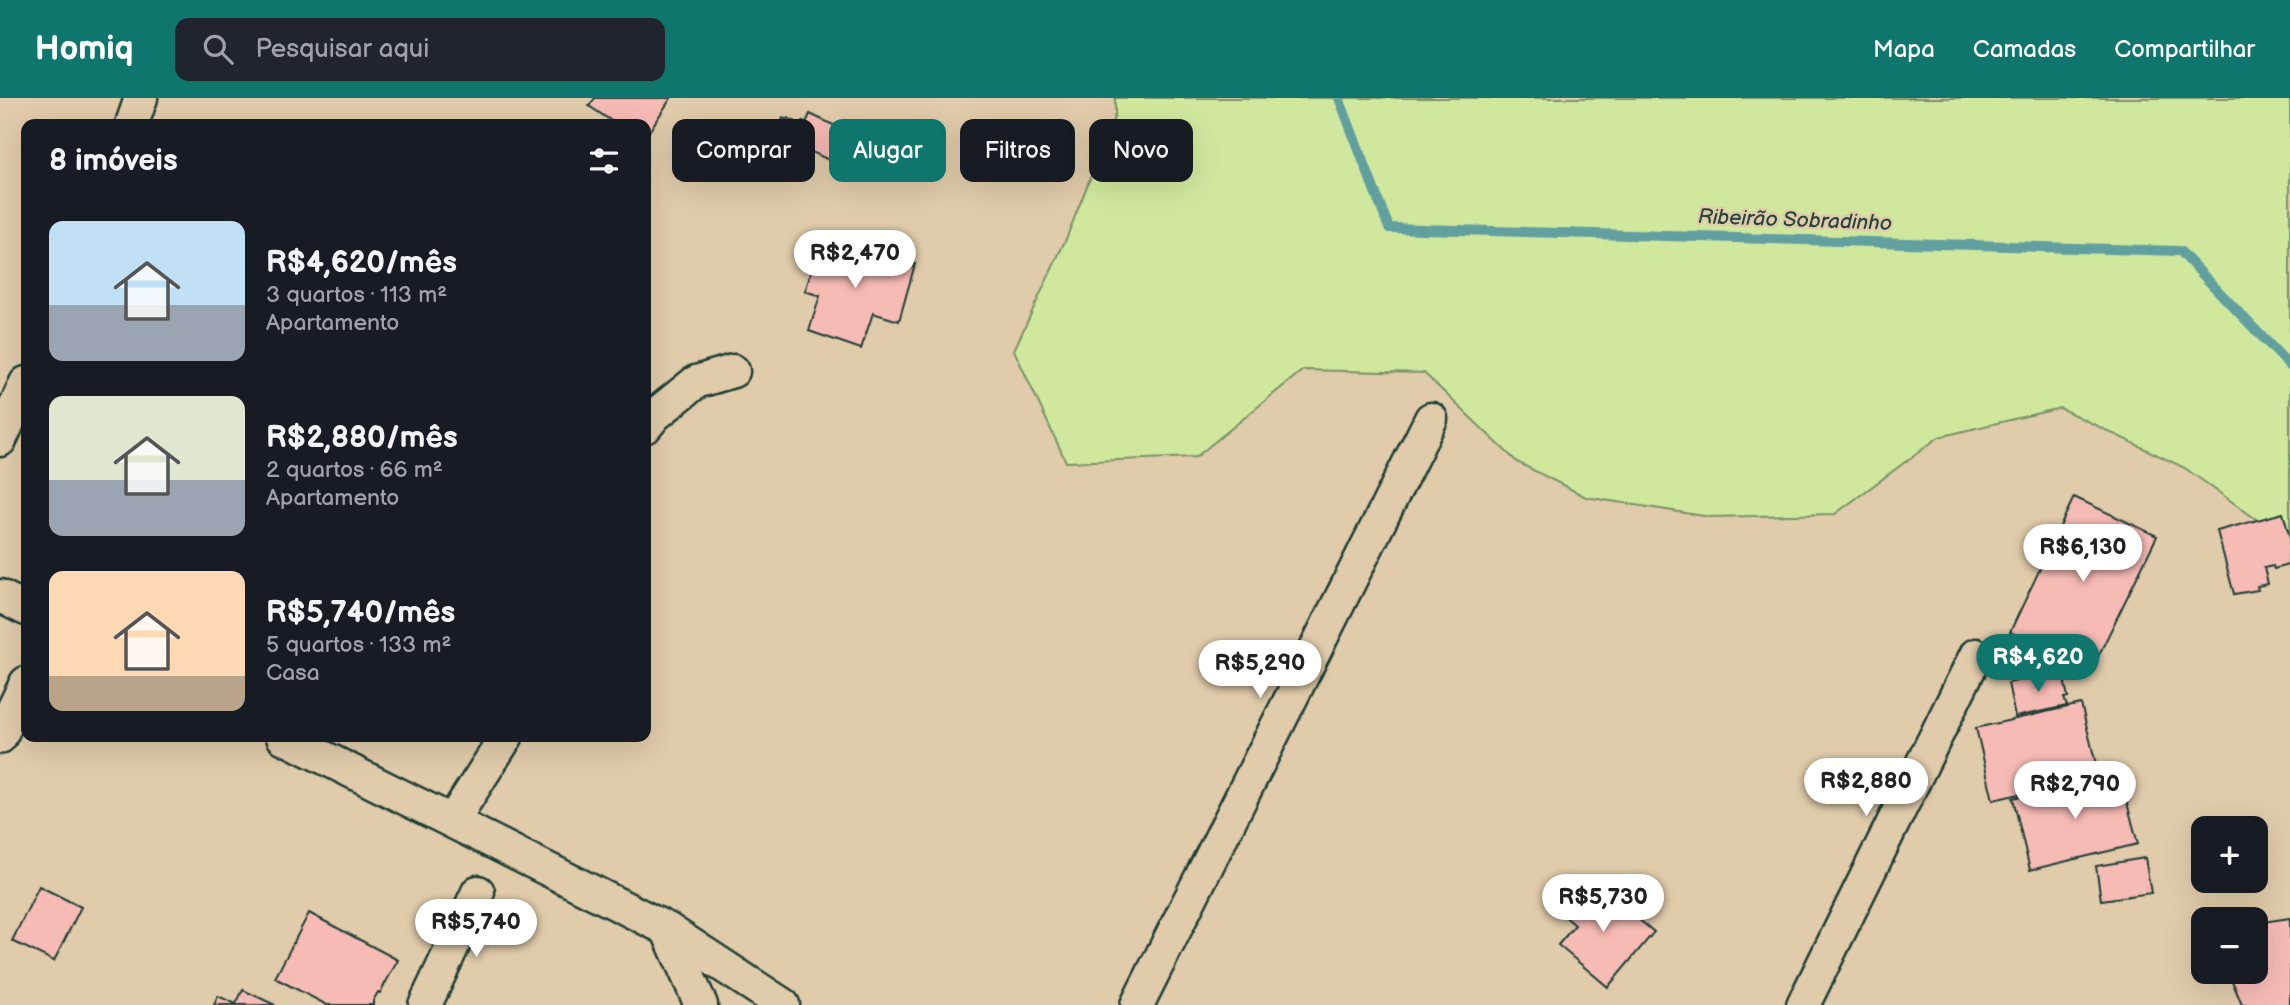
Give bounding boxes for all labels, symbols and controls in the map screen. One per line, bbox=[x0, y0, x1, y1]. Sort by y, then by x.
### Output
search box bbox=[175, 18, 665, 81]
text: Homiq bbox=[35, 29, 133, 69]
icon: search bbox=[199, 30, 237, 68]
text: Pesquisar aqui bbox=[255, 34, 429, 65]
text: Mapa bbox=[1873, 35, 1935, 64]
text: Camadas bbox=[1973, 35, 2076, 64]
text: Compartilhar bbox=[2114, 35, 2255, 64]
chip: Comprar bbox=[672, 119, 815, 182]
chip: Alugar bbox=[829, 119, 946, 182]
chip: Filtros bbox=[960, 119, 1075, 182]
chip: Novo bbox=[1089, 119, 1193, 182]
icon: filters bbox=[585, 142, 623, 180]
text: 8 imóveis bbox=[49, 143, 178, 179]
water label: Ribeirão Sobradinho bbox=[1697, 204, 1893, 236]
pin: R$2,470 bbox=[790, 230, 920, 290]
text: R$2,470 bbox=[810, 239, 900, 267]
text: R$4,620/mês bbox=[266, 245, 457, 281]
icon: home bbox=[105, 249, 189, 333]
text: 3 quartos · 113 m² bbox=[266, 281, 447, 309]
text: Apartamento bbox=[266, 309, 399, 337]
text: R$2,880/mês bbox=[266, 420, 458, 456]
icon: home bbox=[105, 424, 189, 508]
text: 2 quartos · 66 m² bbox=[266, 456, 443, 484]
text: Apartamento bbox=[266, 484, 399, 512]
pin: R$6,130 bbox=[2018, 524, 2148, 584]
text: R$6,130 bbox=[2039, 533, 2127, 561]
text: R$5,740/mês bbox=[266, 595, 455, 631]
icon: home bbox=[105, 599, 189, 683]
text: 5 quartos · 133 m² bbox=[266, 631, 451, 659]
pin: R$4,620 bbox=[1973, 634, 2103, 694]
pin: R$5,290 bbox=[1195, 640, 1325, 700]
text: R$4,620 bbox=[1992, 643, 2084, 671]
text: R$5,290 bbox=[1215, 649, 1305, 677]
text: Casa bbox=[266, 659, 320, 687]
pin: R$2,880 bbox=[1801, 758, 1931, 818]
pin: R$2,790 bbox=[2010, 762, 2140, 821]
text: R$2,880 bbox=[1820, 767, 1912, 795]
text: R$2,790 bbox=[2030, 770, 2120, 798]
map controls bbox=[2191, 816, 2268, 984]
button: + bbox=[2191, 816, 2268, 893]
pin: R$5,730 bbox=[1538, 874, 1668, 934]
text: R$5,730 bbox=[1558, 883, 1648, 911]
pin: R$5,740 bbox=[411, 900, 541, 959]
button: − bbox=[2191, 907, 2268, 984]
text: R$5,740 bbox=[431, 908, 521, 936]

